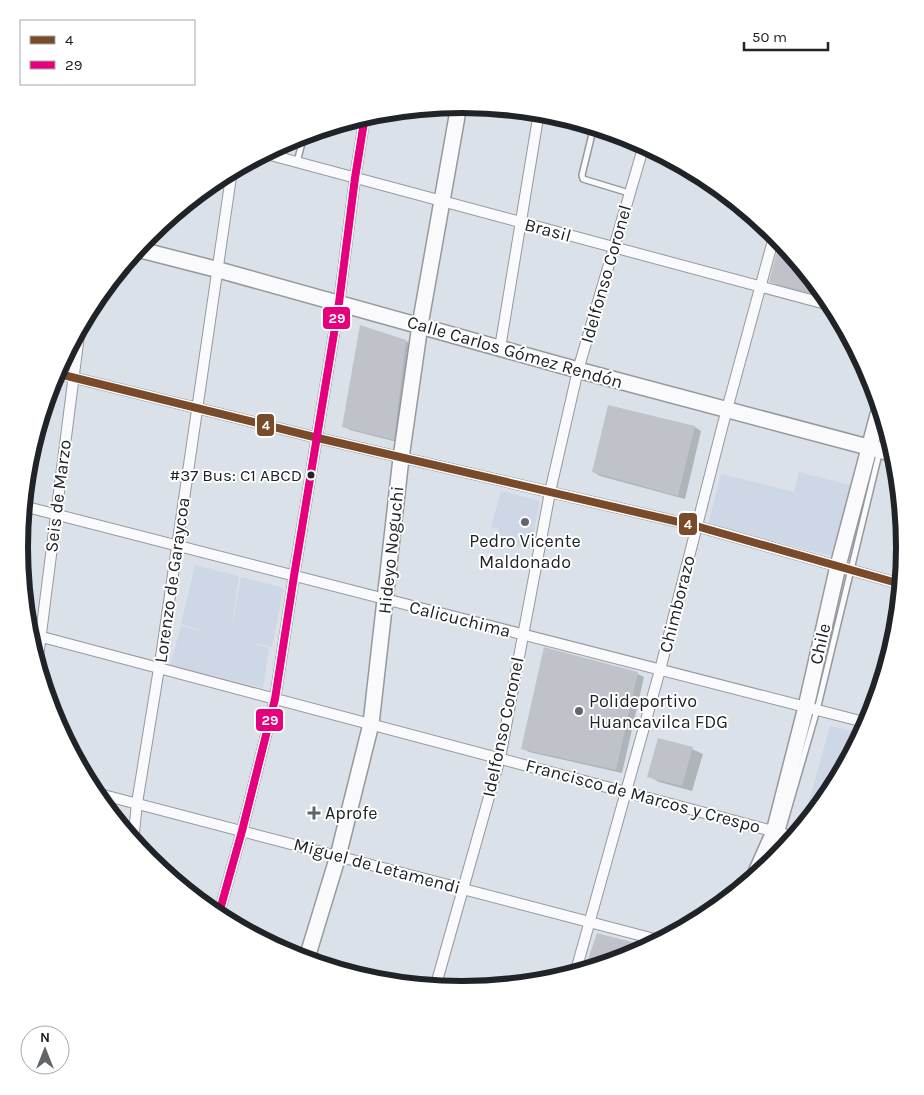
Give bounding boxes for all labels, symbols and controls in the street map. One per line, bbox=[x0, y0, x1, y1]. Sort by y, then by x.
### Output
legend bbox=[20, 20, 195, 85]
scale bar bbox=[744, 20, 828, 52]
text: 50 m bbox=[752, 28, 787, 46]
text: 4 bbox=[65, 31, 74, 49]
text: 29 bbox=[65, 56, 82, 74]
street label: Idelfonso Coronel bbox=[576, 202, 636, 346]
street label: Brasil bbox=[522, 213, 574, 247]
line badge: 29 bbox=[322, 306, 351, 330]
text: 29 bbox=[328, 310, 346, 327]
street label: Calle Carlos Gómez Rendón bbox=[405, 311, 625, 393]
line badge: 4 bbox=[256, 413, 275, 437]
text: 4 bbox=[262, 417, 271, 434]
street label: Seis de Marzo bbox=[40, 438, 76, 554]
place label: #37 Bus: C1 ABCD bbox=[170, 465, 302, 485]
marker: #37 Bus: C1 ABCD bbox=[306, 470, 316, 480]
street label: Hideyo Noguchi bbox=[373, 485, 409, 615]
street label: Lorenzo de Garaycoa bbox=[149, 496, 195, 664]
line badge: 4 bbox=[678, 512, 698, 536]
marker: Pedro Vicente Maldonado bbox=[519, 516, 531, 528]
text: 4 bbox=[684, 516, 693, 533]
place label: Pedro Vicente Maldonado bbox=[469, 530, 581, 573]
street label: Chimborazo bbox=[654, 553, 700, 655]
street label: Calicuchima bbox=[407, 596, 513, 642]
street label: Chile bbox=[805, 621, 835, 667]
street label: Idelfonso Coronel bbox=[477, 655, 529, 799]
place label: Polideportivo Huancavilca FDG bbox=[589, 690, 728, 733]
marker: Polideportivo Huancavilca FDG bbox=[573, 705, 585, 717]
line badge: 29 bbox=[255, 708, 284, 732]
text: 29 bbox=[261, 712, 279, 729]
street label: Francisco de Marcos y Crespo bbox=[523, 754, 763, 838]
place label: Aprofe bbox=[325, 802, 378, 824]
marker: Aprofe bbox=[307, 806, 321, 820]
street label: Miguel de Letamendi bbox=[291, 833, 463, 899]
north arrow bbox=[20, 1025, 70, 1075]
text: N bbox=[40, 1029, 50, 1046]

